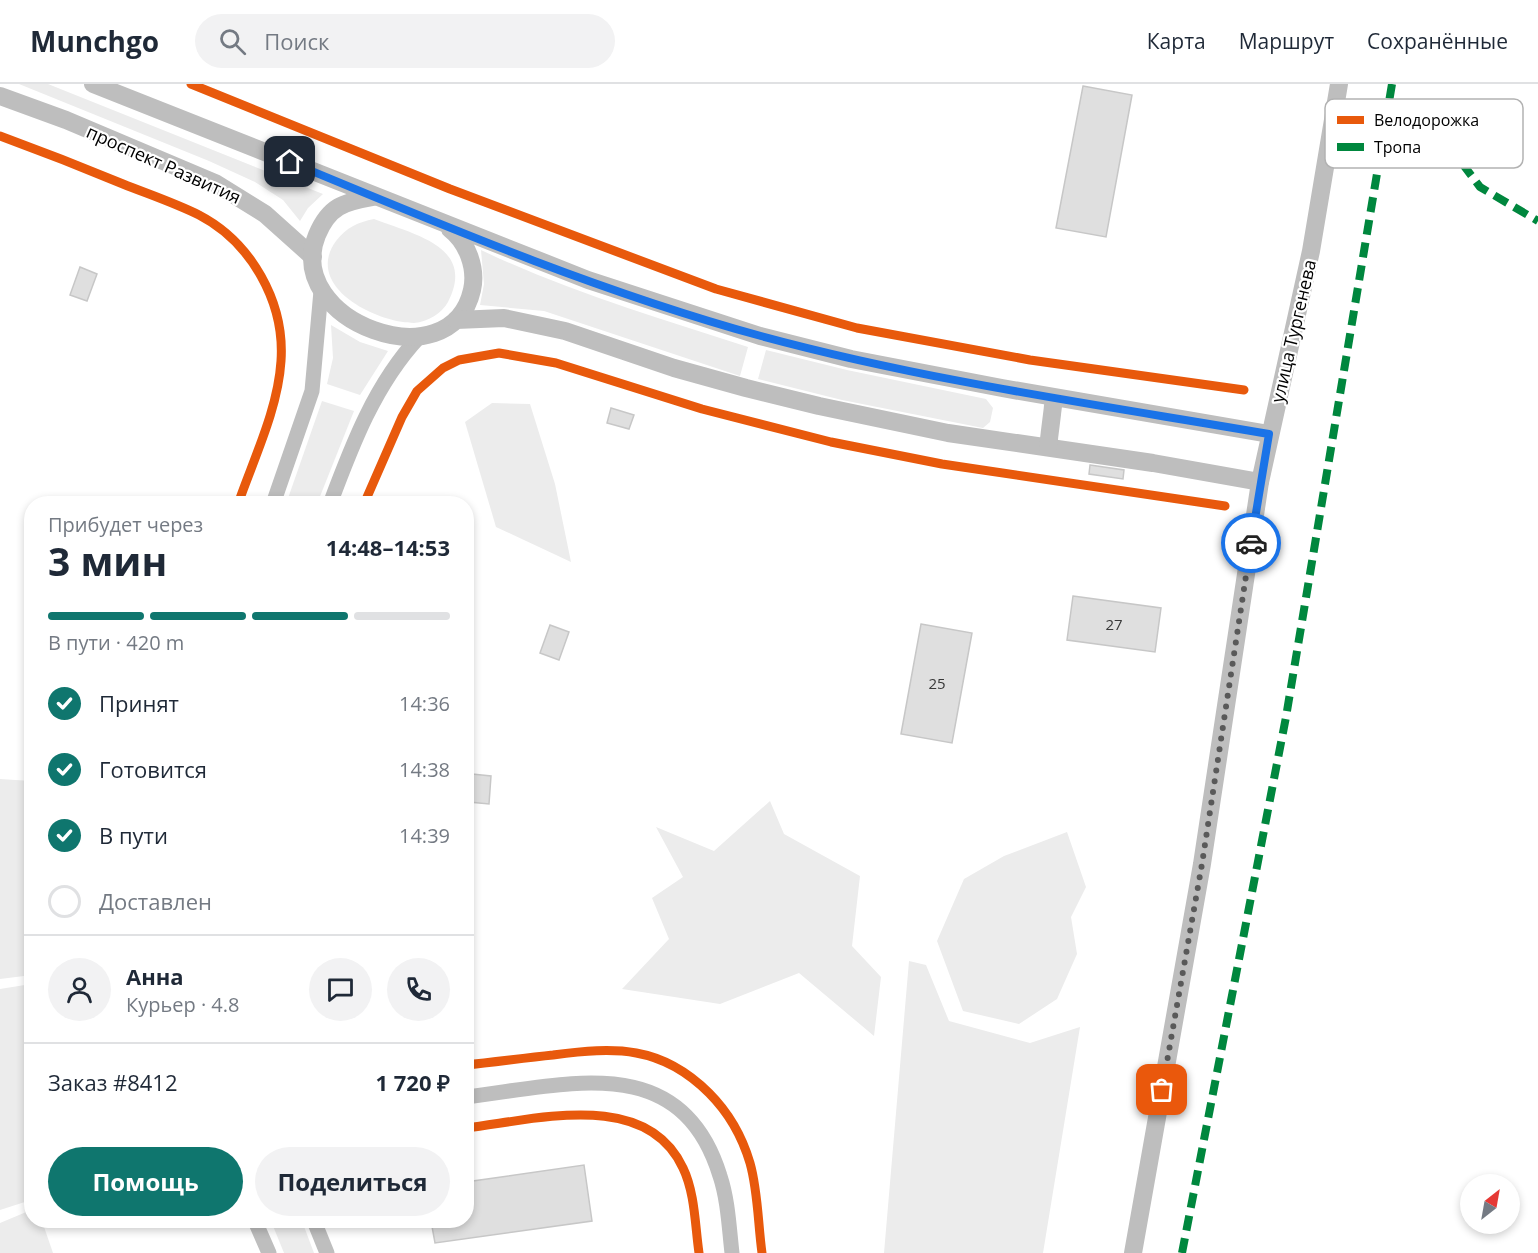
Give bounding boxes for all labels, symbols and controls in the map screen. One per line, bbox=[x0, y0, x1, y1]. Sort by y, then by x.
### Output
search box bbox=[195, 14, 615, 68]
text: Munchgo bbox=[30, 22, 159, 60]
icon: search bbox=[216, 25, 249, 58]
text: Поиск bbox=[264, 26, 329, 56]
text: Карта bbox=[1147, 27, 1206, 55]
text: Маршрут bbox=[1239, 27, 1334, 55]
text: Сохранённые bbox=[1367, 27, 1508, 55]
legend bbox=[1325, 99, 1523, 168]
text: Велодорожка bbox=[1374, 109, 1479, 131]
street label: проспект Развития bbox=[83, 119, 245, 209]
pin bbox=[264, 136, 315, 187]
text: Тропа bbox=[1374, 136, 1421, 158]
icon: home bbox=[273, 145, 306, 178]
street label: улица Тургенева bbox=[1265, 257, 1321, 405]
text: Прибудет через bbox=[48, 511, 203, 538]
courier bbox=[1221, 513, 1281, 573]
icon: car bbox=[1235, 527, 1268, 560]
text: 14:48–14:53 bbox=[326, 532, 450, 562]
text: 3 мин bbox=[48, 534, 167, 587]
house number: 27 bbox=[1105, 614, 1123, 634]
text: В пути · 420 m bbox=[48, 629, 184, 656]
house number: 25 bbox=[928, 673, 946, 693]
icon: check bbox=[48, 687, 81, 720]
text: Принят bbox=[99, 688, 179, 718]
text: 14:36 bbox=[399, 690, 450, 717]
icon: check bbox=[48, 753, 81, 786]
text: Готовится bbox=[99, 754, 207, 784]
text: 14:38 bbox=[399, 756, 450, 783]
icon: check bbox=[48, 819, 81, 852]
text: В пути bbox=[99, 820, 168, 850]
text: 14:39 bbox=[399, 822, 450, 849]
text: Доставлен bbox=[99, 886, 212, 916]
button: person bbox=[48, 958, 111, 1021]
button: chat bbox=[309, 958, 372, 1021]
button: phone bbox=[387, 958, 450, 1021]
text: Анна bbox=[126, 961, 184, 991]
text: Курьер · 4.8 bbox=[126, 991, 240, 1018]
pin bbox=[1136, 1064, 1187, 1115]
text: Заказ #8412 bbox=[48, 1067, 178, 1097]
text: 1 720 ₽ bbox=[375, 1067, 450, 1097]
icon: bag bbox=[1145, 1073, 1178, 1106]
button: Помощь bbox=[48, 1147, 243, 1216]
button: Поделиться bbox=[255, 1147, 450, 1216]
north arrow bbox=[1460, 1174, 1520, 1234]
map controls bbox=[1460, 1174, 1520, 1234]

